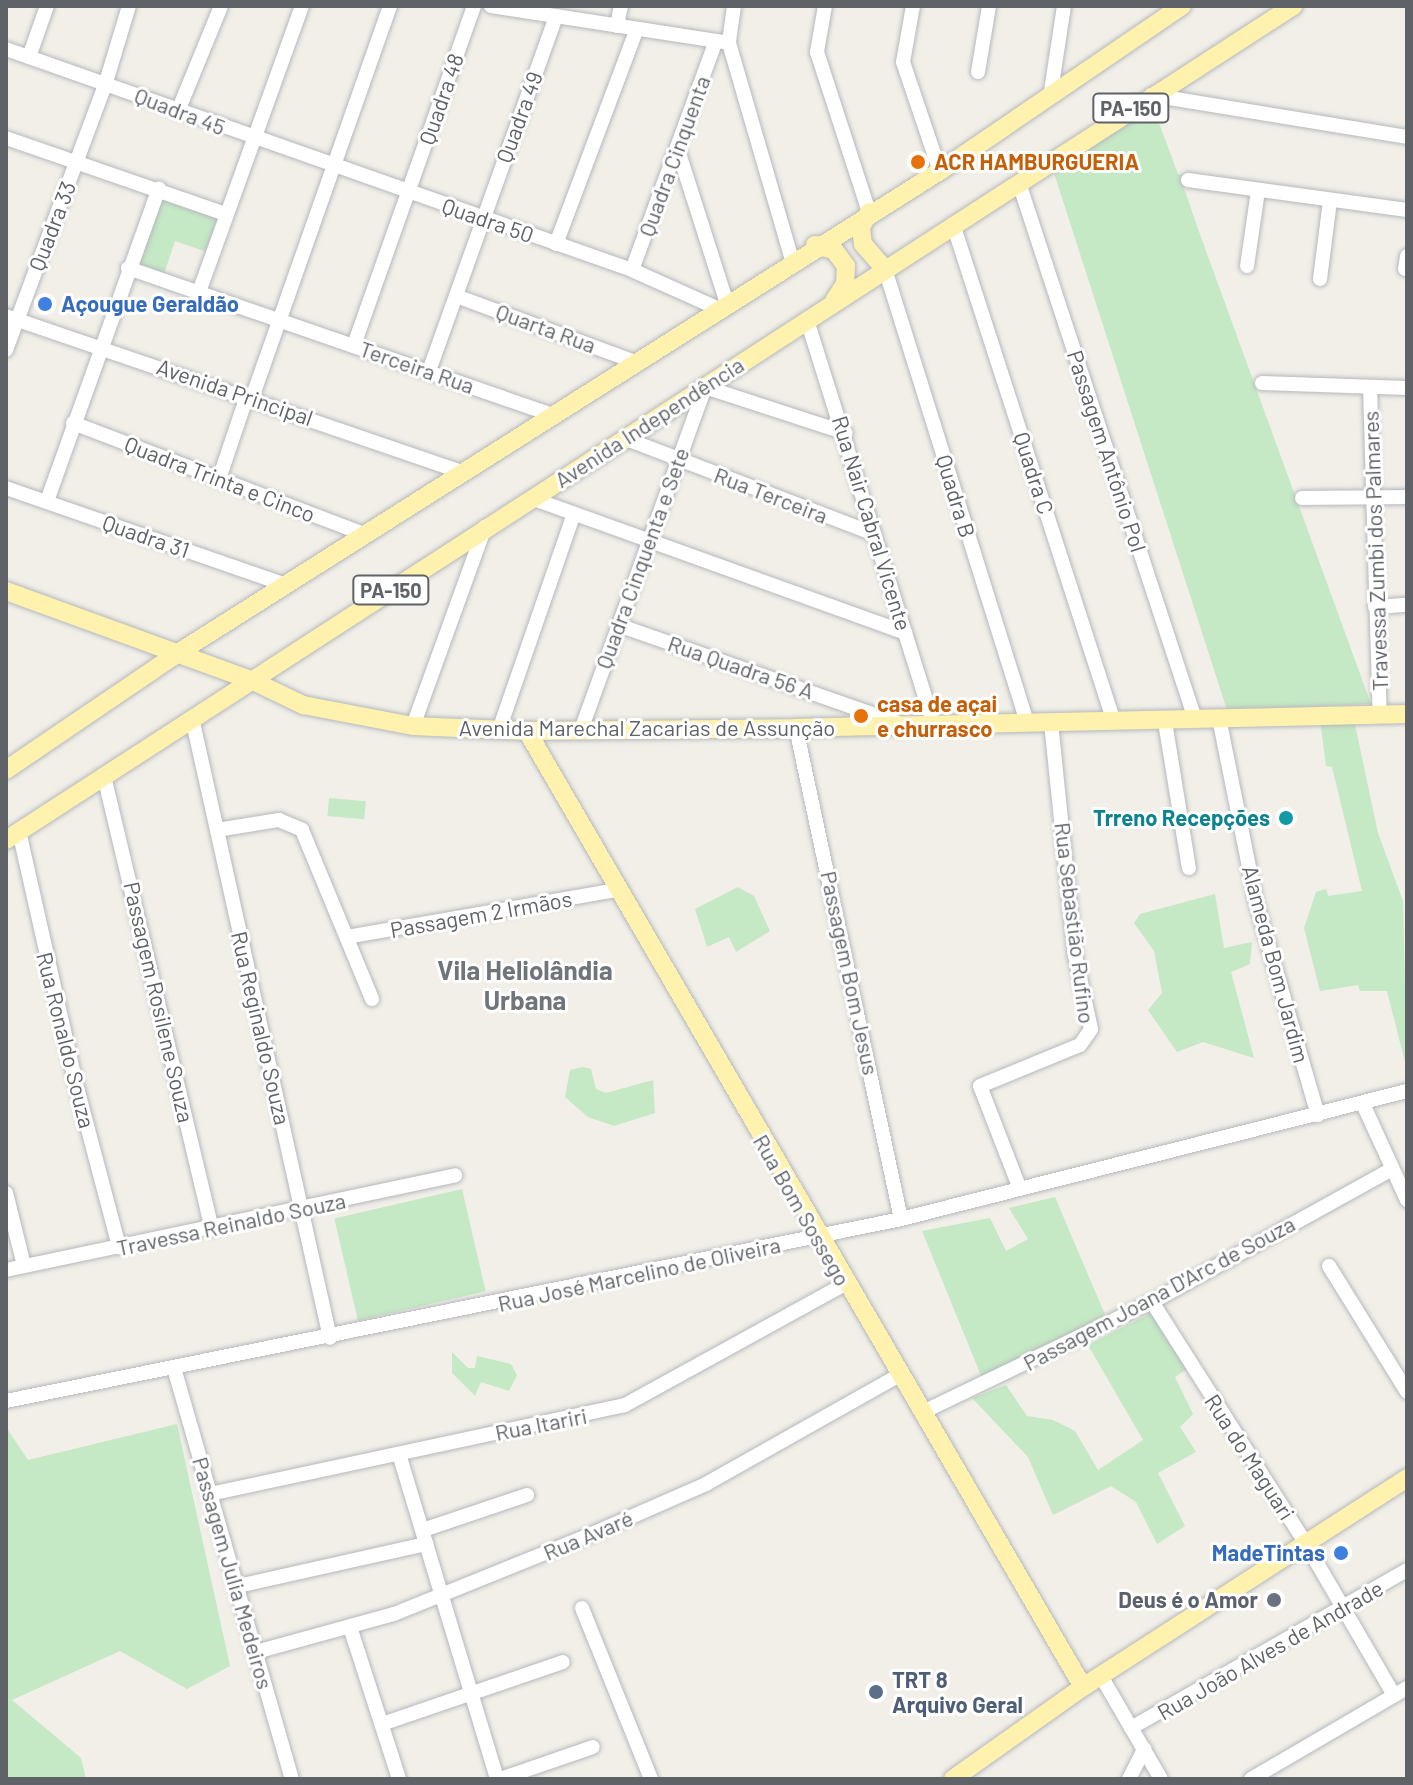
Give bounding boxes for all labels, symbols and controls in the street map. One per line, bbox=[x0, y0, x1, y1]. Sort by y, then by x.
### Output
street label: Quadra 48 bbox=[413, 50, 469, 148]
street label: Quadra 49 bbox=[490, 68, 548, 166]
street label: Quadra Cinquenta bbox=[633, 72, 715, 240]
street label: Quadra 45 bbox=[131, 82, 229, 140]
road number: PA-150 bbox=[1091, 92, 1171, 124]
place label: ACR HAMBURGUERIA bbox=[934, 149, 1139, 175]
marker: ACR HAMBURGUERIA bbox=[909, 153, 927, 171]
street label: Quadra 33 bbox=[23, 177, 81, 275]
street label: Quadra 50 bbox=[439, 192, 537, 248]
place label: Açougue Geraldão bbox=[61, 291, 239, 317]
marker: Açougue Geraldão bbox=[36, 295, 54, 313]
street label: Quarta Rua bbox=[493, 298, 599, 358]
street label: Terceira Rua bbox=[356, 335, 478, 399]
street label: Passagem Antônio Pol bbox=[1062, 347, 1152, 555]
street label: Avenida Independência bbox=[550, 351, 748, 493]
street label: Avenida Principal bbox=[153, 353, 317, 431]
street label: Travessa Zumbi dos Palmares bbox=[1357, 410, 1393, 692]
street label: Rua Nair Cabral Vicente bbox=[827, 412, 917, 634]
street label: Quadra C bbox=[1008, 429, 1060, 517]
street label: Quadra Trinta e Cinco bbox=[121, 430, 319, 528]
street label: Quadra Cinquenta e Sete bbox=[590, 444, 694, 672]
street label: Quadra B bbox=[931, 451, 981, 541]
street label: Rua Terceira bbox=[711, 461, 831, 529]
street label: Quadra 31 bbox=[99, 509, 193, 563]
road number: PA-150 bbox=[351, 574, 431, 606]
street label: Rua Quadra 56 A bbox=[665, 630, 817, 704]
place label: casa de açai e churrasco bbox=[877, 690, 997, 742]
marker: casa de açai e churrasco bbox=[852, 707, 870, 725]
street label: Avenida Marechal Zacarias de Assunção bbox=[459, 715, 835, 741]
place label: Trreno Recepções bbox=[1093, 805, 1270, 831]
marker: Trreno Recepções bbox=[1277, 809, 1295, 827]
street label: Rua Sebastião Rufino bbox=[1050, 821, 1100, 1025]
street label: Alameda Bom Jardim bbox=[1237, 862, 1315, 1066]
street label: Passagem Bom Jesus bbox=[815, 869, 885, 1077]
street label: Passagem Rosilene Souza bbox=[118, 879, 200, 1125]
street label: Passagem 2 Irmãos bbox=[388, 885, 574, 943]
street label: Rua Reginaldo Souza bbox=[226, 929, 296, 1127]
street label: Rua Ronaldo Souza bbox=[31, 949, 101, 1131]
district label: Vila Heliolândia Urbana bbox=[437, 954, 613, 1016]
street label: Rua Bom Sossego bbox=[748, 1130, 856, 1290]
street label: Travessa Reinaldo Souza bbox=[114, 1187, 348, 1261]
street label: Passagem Joana D'Arc de Souza bbox=[1019, 1210, 1299, 1376]
street label: Rua José Marcelino de Oliveira bbox=[495, 1231, 783, 1317]
street label: Rua do Maguari bbox=[1200, 1389, 1300, 1525]
street label: Rua Itariri bbox=[493, 1402, 589, 1446]
street label: Passagem Julia Medeiros bbox=[187, 1454, 279, 1692]
street label: Rua Avaré bbox=[539, 1504, 637, 1566]
place label: MadeTintas bbox=[1212, 1540, 1325, 1566]
marker: MadeTintas bbox=[1332, 1544, 1350, 1562]
street label: Rua João Alves de Andrade bbox=[1152, 1575, 1388, 1725]
place label: Deus é o Amor bbox=[1118, 1587, 1258, 1613]
marker: Deus é o Amor bbox=[1265, 1591, 1283, 1609]
place label: TRT 8 Arquivo Geral bbox=[892, 1666, 1023, 1718]
marker: TRT 8 Arquivo Geral bbox=[867, 1683, 885, 1701]

